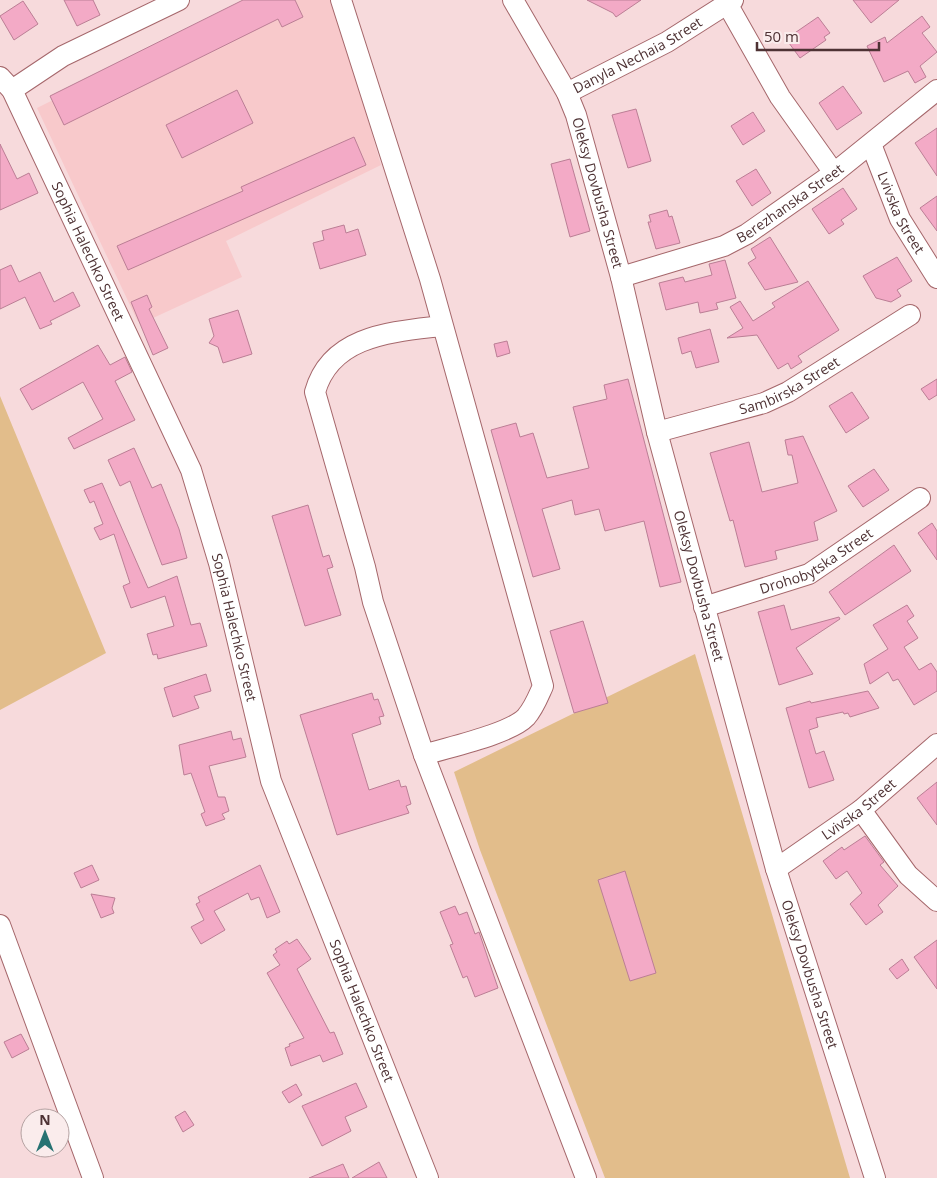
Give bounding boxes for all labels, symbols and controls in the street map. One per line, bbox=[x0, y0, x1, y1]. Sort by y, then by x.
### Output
street label: Danyla Nechaia Street bbox=[569, 12, 705, 97]
scale bar bbox=[757, 20, 880, 52]
text: 50 m bbox=[764, 26, 799, 46]
street label: Oleksy Dovbusha Street bbox=[568, 115, 628, 270]
street label: Berezhanska Street bbox=[733, 159, 847, 247]
street label: Lvivska Street bbox=[874, 169, 929, 257]
street label: Sophia Halechko Street bbox=[48, 178, 129, 324]
street label: Sambirska Street bbox=[737, 352, 843, 418]
street label: Oleksy Dovbusha Street bbox=[670, 508, 729, 663]
street label: Drohobytska Street bbox=[757, 523, 876, 598]
street label: Sophia Halechko Street bbox=[208, 551, 262, 703]
street label: Lvivska Street bbox=[817, 774, 900, 844]
street label: Oleksy Dovbusha Street bbox=[777, 897, 843, 1051]
street label: Sophia Halechko Street bbox=[326, 937, 399, 1085]
north arrow bbox=[20, 1108, 70, 1158]
text: N bbox=[39, 1110, 51, 1129]

